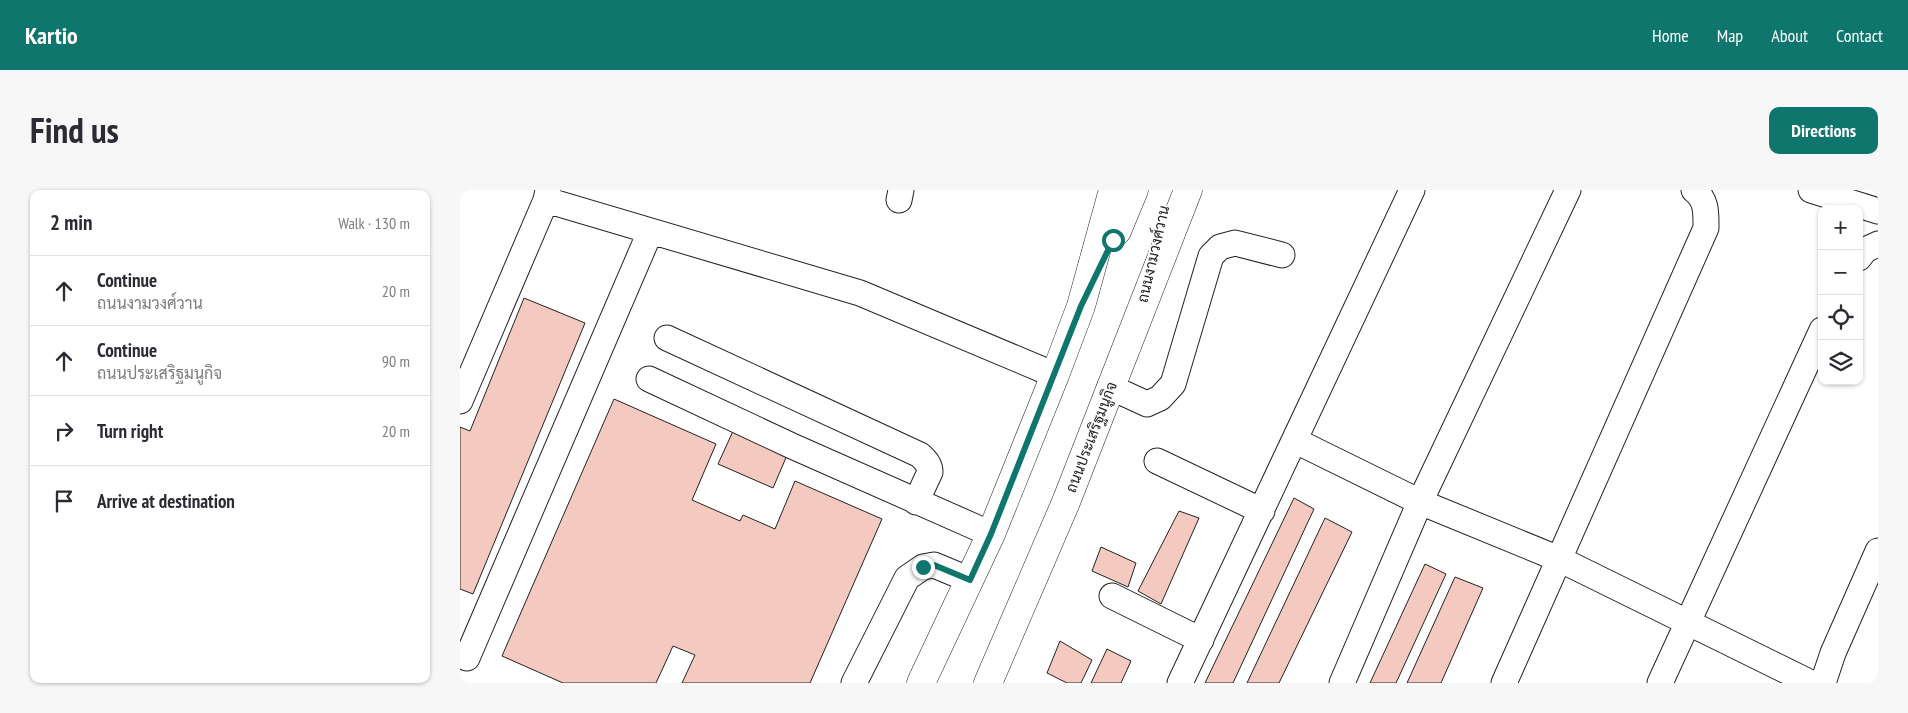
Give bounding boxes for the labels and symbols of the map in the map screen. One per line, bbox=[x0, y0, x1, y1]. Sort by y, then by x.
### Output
street label: ถนนงามวงศ์วาน bbox=[1133, 204, 1173, 304]
route start bbox=[1102, 229, 1125, 252]
street label: ถนนประเสริฐมนูกิจ bbox=[1061, 379, 1122, 496]
route end bbox=[912, 556, 935, 579]

